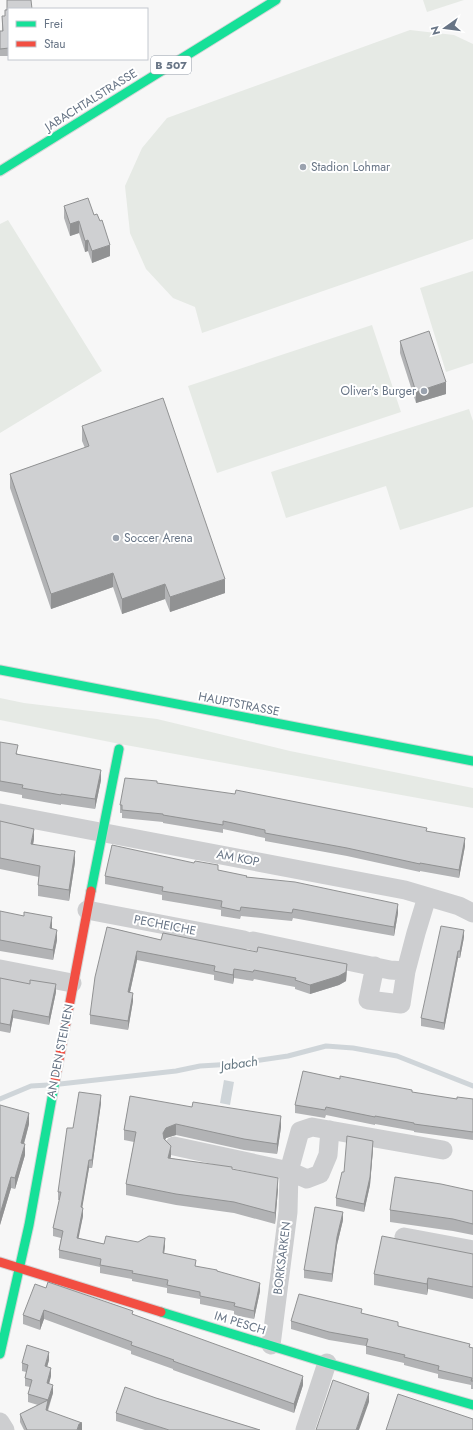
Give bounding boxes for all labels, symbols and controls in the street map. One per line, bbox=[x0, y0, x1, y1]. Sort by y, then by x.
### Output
legend bbox=[8, 8, 148, 60]
north arrow bbox=[425, 8, 465, 48]
text: Frei bbox=[44, 15, 63, 33]
text: N bbox=[426, 24, 444, 37]
text: Stau bbox=[44, 35, 66, 53]
road number: B 507 bbox=[151, 56, 191, 74]
street label: JABACHTALSTRASSE bbox=[40, 64, 141, 137]
place label: Stadion Lohmar bbox=[311, 158, 391, 176]
marker: Stadion Lohmar bbox=[298, 162, 308, 172]
place label: Oliver's Burger bbox=[341, 382, 417, 400]
marker: Oliver's Burger bbox=[419, 386, 429, 396]
place label: Soccer Arena bbox=[124, 529, 193, 547]
marker: Soccer Arena bbox=[111, 533, 121, 543]
street label: HAUPTSTRASSE bbox=[197, 687, 281, 721]
street label: AM KOP bbox=[215, 845, 261, 871]
street label: PECHEICHE bbox=[132, 910, 198, 940]
street label: AN DEN STEINEN bbox=[42, 1002, 78, 1100]
water label: Jabach bbox=[216, 1051, 259, 1076]
street label: BORKSARKEN bbox=[269, 1220, 295, 1296]
street label: IM PESCH bbox=[212, 1307, 268, 1339]

